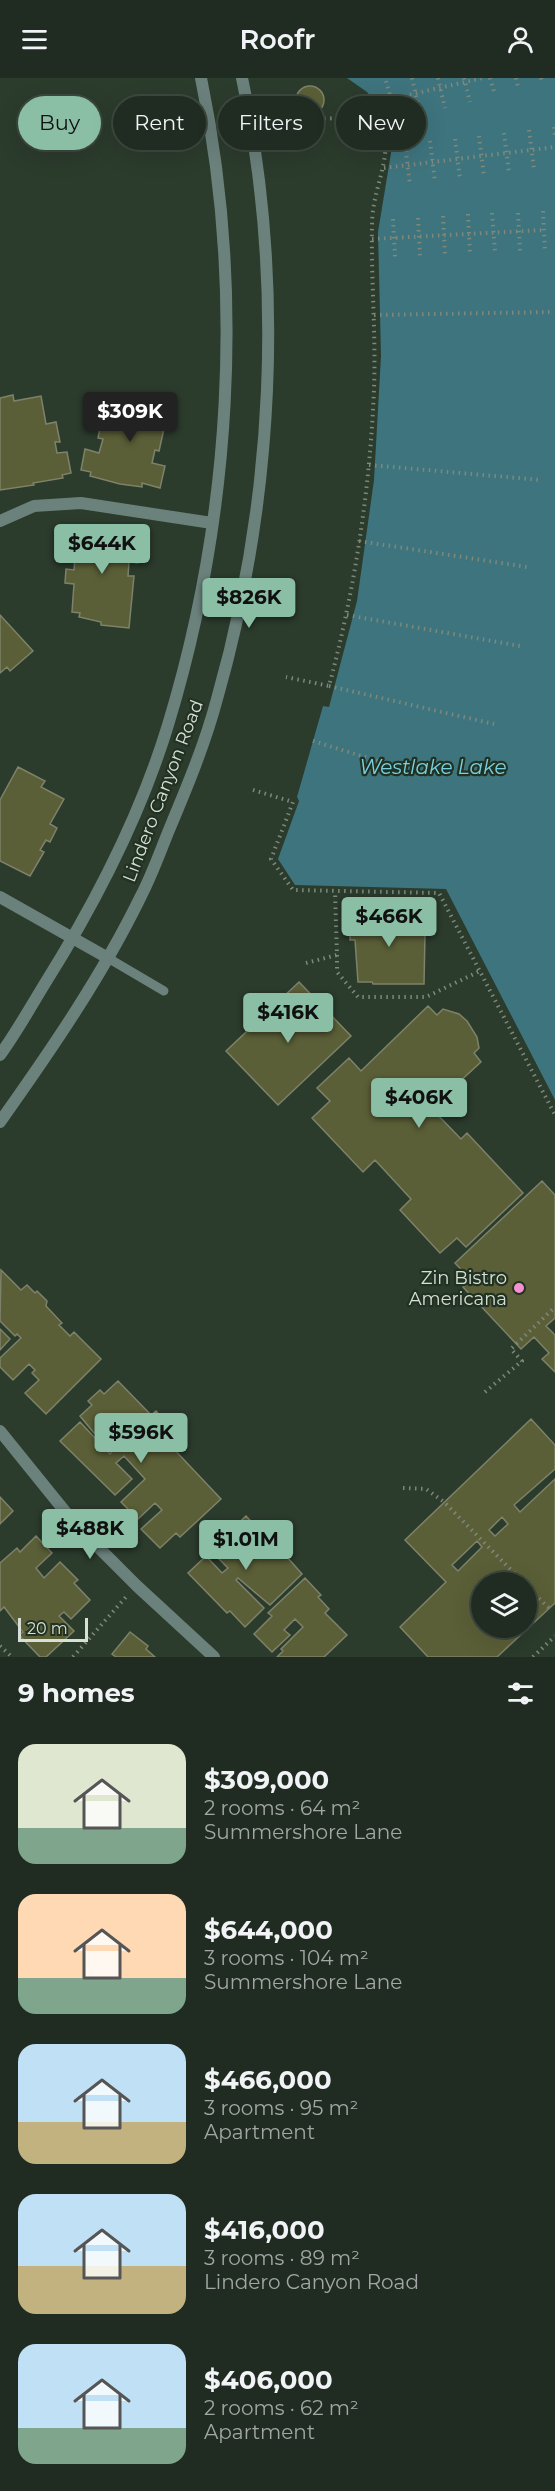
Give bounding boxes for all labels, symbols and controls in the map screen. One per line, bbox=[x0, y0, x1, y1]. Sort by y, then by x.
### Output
icon: menu bbox=[18, 23, 51, 56]
text: Roofr bbox=[240, 23, 315, 56]
icon: person bbox=[504, 23, 537, 56]
chip: Buy bbox=[18, 96, 101, 150]
chip: Rent bbox=[113, 96, 206, 150]
chip: Filters bbox=[218, 96, 324, 150]
chip: New bbox=[336, 96, 426, 150]
pin: $309K bbox=[88, 392, 172, 443]
text: $309K bbox=[97, 399, 163, 423]
pin: $644K bbox=[60, 524, 144, 575]
text: $644K bbox=[68, 531, 136, 555]
pin: $826K bbox=[207, 578, 291, 629]
text: $826K bbox=[216, 585, 282, 609]
street label: Lindero Canyon Road bbox=[118, 697, 208, 885]
water label: Westlake Lake bbox=[359, 755, 507, 779]
pin: $466K bbox=[347, 897, 431, 948]
text: $466K bbox=[355, 904, 423, 928]
pin: $416K bbox=[246, 993, 330, 1044]
text: $416K bbox=[257, 1000, 319, 1024]
pin: $406K bbox=[377, 1078, 461, 1129]
text: $406K bbox=[385, 1085, 453, 1109]
place label: Zin Bistro Americana bbox=[409, 1267, 507, 1310]
marker: Zin Bistro Americana bbox=[512, 1281, 526, 1295]
pin: $596K bbox=[99, 1413, 183, 1464]
text: $596K bbox=[109, 1420, 173, 1444]
pin: $488K bbox=[48, 1509, 132, 1560]
text: $488K bbox=[56, 1516, 124, 1540]
pin: $1.01M bbox=[197, 1520, 295, 1571]
text: $1.01M bbox=[213, 1527, 279, 1551]
map controls bbox=[471, 1572, 537, 1638]
button: layers bbox=[471, 1572, 537, 1638]
scale bar bbox=[18, 1615, 88, 1642]
text: 20 m bbox=[27, 1619, 68, 1638]
text: 9 homes bbox=[18, 1677, 135, 1709]
icon: filters bbox=[504, 1677, 537, 1710]
text: $309,000 bbox=[204, 1764, 329, 1796]
icon: home bbox=[66, 1768, 138, 1840]
text: 2 rooms · 64 m² bbox=[204, 1796, 360, 1820]
text: Summershore Lane bbox=[204, 1820, 402, 1844]
text: $644,000 bbox=[204, 1914, 333, 1946]
icon: home bbox=[66, 1918, 138, 1990]
text: 3 rooms · 104 m² bbox=[204, 1946, 369, 1970]
text: Summershore Lane bbox=[204, 1970, 402, 1994]
text: $466,000 bbox=[204, 2064, 332, 2096]
icon: home bbox=[66, 2068, 138, 2140]
text: 3 rooms · 95 m² bbox=[204, 2096, 358, 2120]
text: Apartment bbox=[204, 2120, 315, 2144]
text: $416,000 bbox=[204, 2214, 325, 2246]
icon: home bbox=[66, 2218, 138, 2290]
text: 3 rooms · 89 m² bbox=[204, 2246, 360, 2270]
text: Lindero Canyon Road bbox=[204, 2270, 419, 2294]
text: $406,000 bbox=[204, 2364, 333, 2396]
icon: home bbox=[66, 2368, 138, 2440]
text: 2 rooms · 62 m² bbox=[204, 2396, 359, 2420]
text: Apartment bbox=[204, 2420, 315, 2444]

